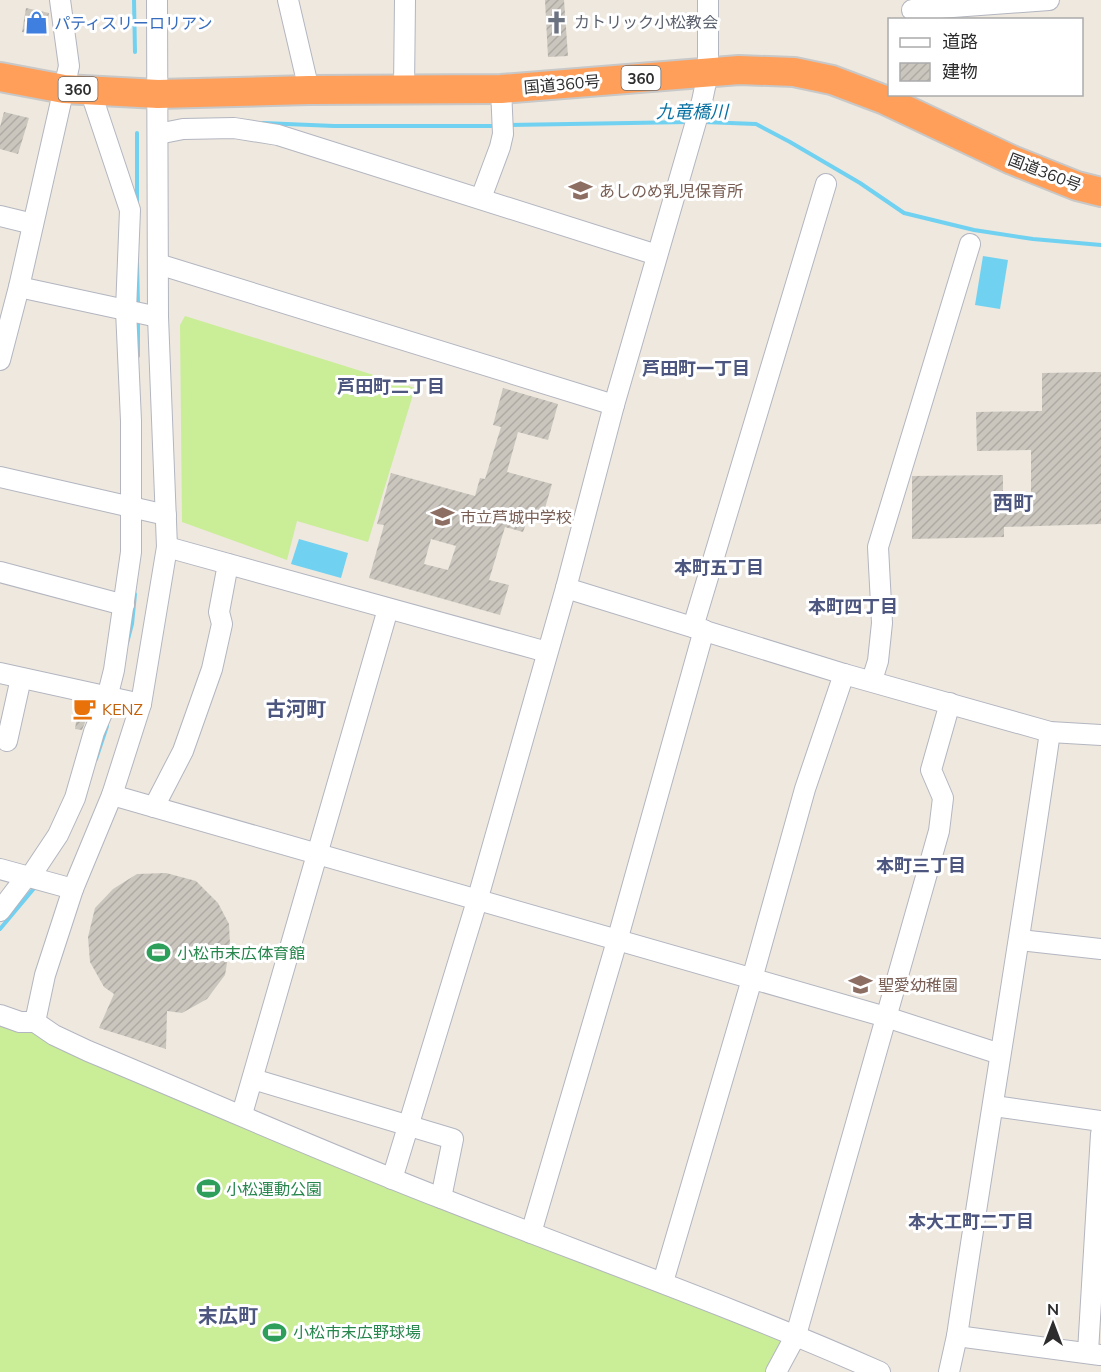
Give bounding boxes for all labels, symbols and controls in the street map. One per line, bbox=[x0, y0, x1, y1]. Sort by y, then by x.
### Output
church icon: カトリック小松教会 bbox=[543, 9, 569, 35]
shop icon: パティスリーロリアン bbox=[23, 10, 49, 36]
place label: カトリック小松教会 bbox=[574, 12, 718, 32]
place label: パティスリーロリアン bbox=[54, 13, 212, 33]
legend bbox=[888, 18, 1083, 96]
text: 道路 bbox=[942, 30, 978, 53]
text: 建物 bbox=[942, 60, 978, 83]
road number: 360 bbox=[622, 66, 660, 90]
street label: 国道360号 bbox=[523, 71, 601, 97]
road number: 360 bbox=[58, 77, 98, 101]
water label: 九竜橋川 bbox=[656, 100, 730, 123]
street label: 国道360号 bbox=[1006, 149, 1084, 195]
school or university icon: あしのめ乳児保育所 bbox=[568, 178, 594, 204]
place label: あしのめ乳児保育所 bbox=[599, 181, 743, 201]
district label: 芦田町一丁目 bbox=[642, 357, 750, 380]
district label: 芦田町二丁目 bbox=[337, 375, 445, 398]
district label: 西町 bbox=[993, 490, 1033, 515]
school or university icon: 市立芦城中学校 bbox=[429, 504, 455, 530]
place label: 市立芦城中学校 bbox=[460, 507, 572, 527]
district label: 本町五丁目 bbox=[674, 556, 764, 579]
district label: 本町四丁目 bbox=[808, 595, 898, 618]
cafe icon: KENZ bbox=[71, 696, 97, 722]
district label: 古河町 bbox=[266, 696, 326, 721]
place label: KENZ bbox=[102, 699, 143, 719]
district label: 本町三丁目 bbox=[876, 854, 966, 877]
sports icon: 小松市末広体育館 bbox=[146, 940, 172, 966]
place label: 小松市末広体育館 bbox=[177, 943, 305, 963]
school or university icon: 聖愛幼稚園 bbox=[847, 972, 873, 998]
place label: 聖愛幼稚園 bbox=[878, 975, 958, 995]
sports icon: 小松運動公園 bbox=[195, 1176, 221, 1202]
place label: 小松運動公園 bbox=[226, 1179, 322, 1199]
district label: 本大工町二丁目 bbox=[908, 1210, 1034, 1233]
north arrow bbox=[1023, 1294, 1083, 1354]
text: N bbox=[1047, 1299, 1059, 1319]
district label: 末広町 bbox=[198, 1303, 258, 1328]
sports icon: 小松市末広野球場 bbox=[262, 1319, 288, 1345]
place label: 小松市末広野球場 bbox=[293, 1322, 421, 1342]

